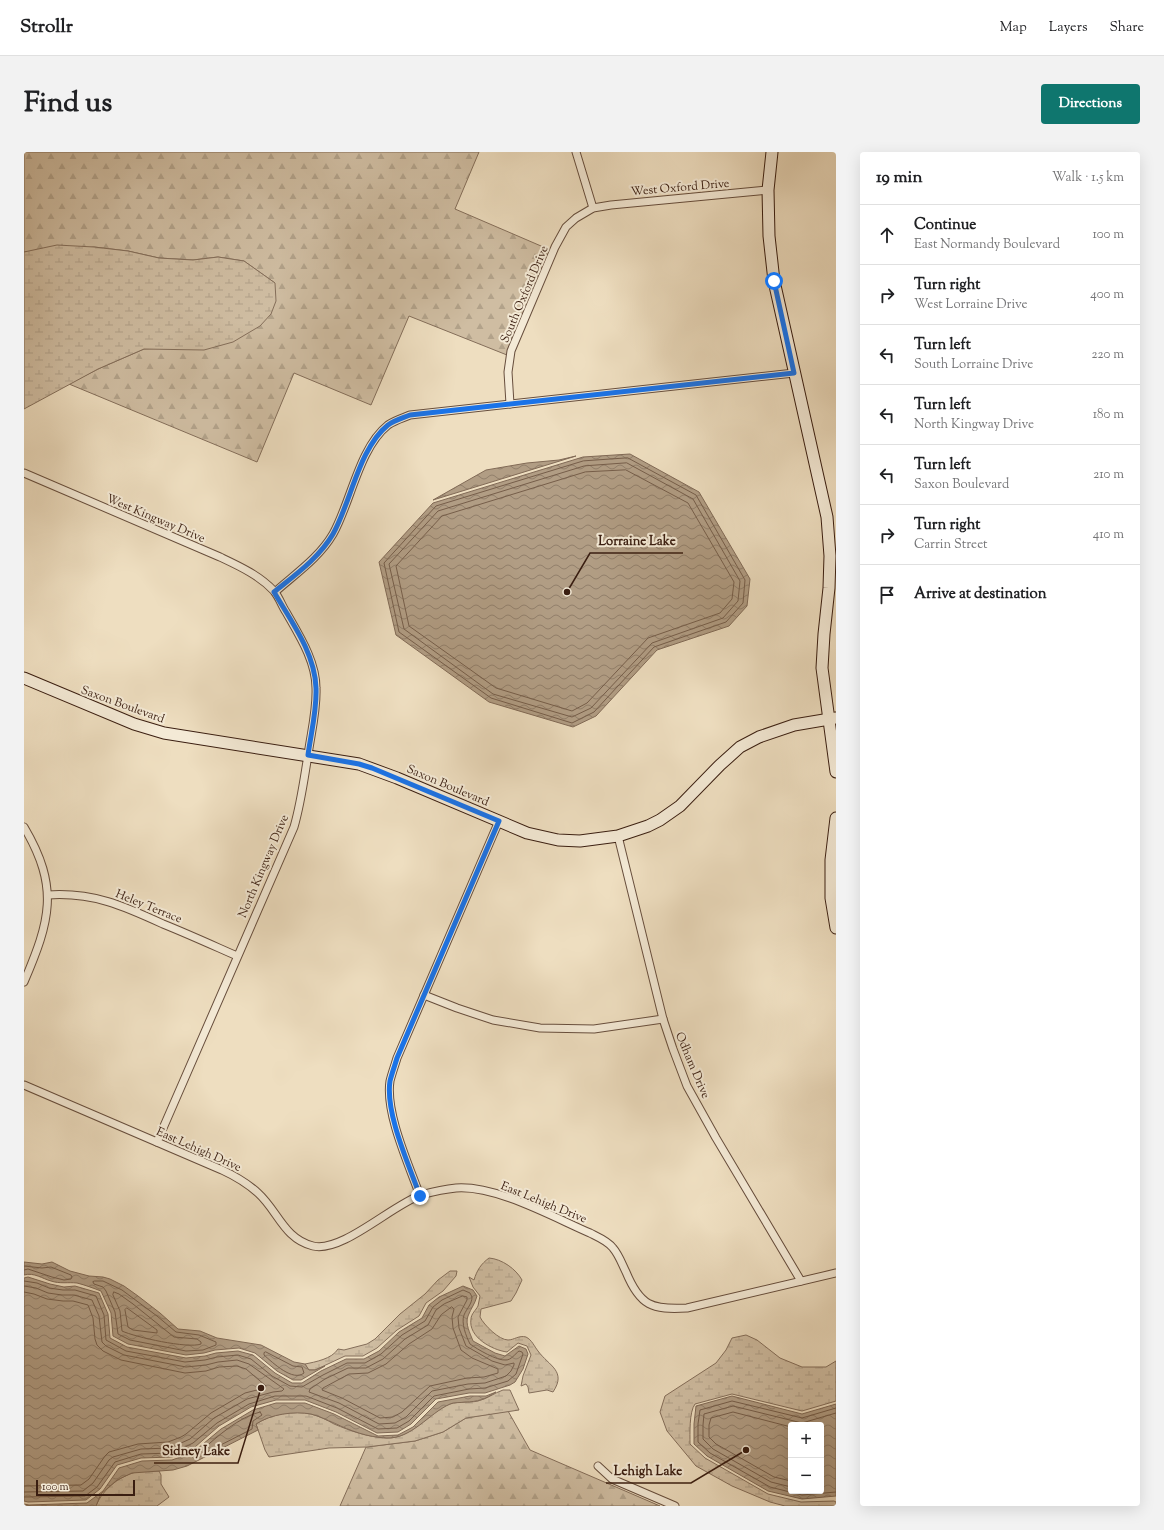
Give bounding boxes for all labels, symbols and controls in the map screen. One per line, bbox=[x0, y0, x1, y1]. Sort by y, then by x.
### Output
text: Strollr bbox=[20, 14, 73, 41]
text: Map bbox=[1000, 18, 1027, 38]
text: Layers bbox=[1049, 18, 1087, 38]
text: Share bbox=[1109, 18, 1144, 38]
text: Find us bbox=[24, 84, 112, 124]
button: Directions bbox=[1041, 84, 1140, 124]
text: 19 min bbox=[876, 166, 922, 190]
text: Walk · 1.5 km bbox=[1052, 169, 1124, 187]
street label: West Oxford Drive bbox=[630, 175, 731, 201]
text: Continue bbox=[914, 215, 976, 236]
icon: ahead bbox=[876, 224, 898, 246]
text: 100 m bbox=[1092, 226, 1124, 244]
text: East Normandy Boulevard bbox=[914, 236, 1060, 254]
street label: South Oxford Drive bbox=[496, 243, 554, 346]
route start bbox=[765, 272, 783, 290]
text: Turn right bbox=[914, 275, 980, 296]
icon: right bbox=[876, 284, 898, 306]
text: 400 m bbox=[1090, 286, 1124, 304]
text: West Lorraine Drive bbox=[914, 296, 1028, 314]
text: Turn left bbox=[914, 335, 971, 356]
icon: left bbox=[876, 344, 898, 366]
text: 220 m bbox=[1091, 346, 1124, 364]
text: South Lorraine Drive bbox=[914, 356, 1033, 374]
text: Turn left bbox=[914, 395, 971, 416]
icon: left bbox=[876, 404, 898, 426]
text: 180 m bbox=[1093, 406, 1124, 424]
text: North Kingway Drive bbox=[914, 416, 1034, 434]
text: Turn left bbox=[914, 455, 971, 476]
icon: left bbox=[876, 464, 898, 486]
text: 210 m bbox=[1093, 466, 1124, 484]
text: Saxon Boulevard bbox=[914, 476, 1009, 494]
street label: West Kingway Drive bbox=[103, 490, 208, 548]
text: Turn right bbox=[914, 515, 980, 536]
icon: right bbox=[876, 524, 898, 546]
text: 410 m bbox=[1093, 526, 1124, 544]
callout: Lorraine Lake bbox=[590, 528, 683, 553]
text: Lorraine Lake bbox=[598, 533, 676, 551]
text: Carrin Street bbox=[914, 536, 988, 554]
icon: arrive bbox=[876, 584, 898, 606]
text: Arrive at destination bbox=[914, 584, 1047, 605]
street label: Saxon Boulevard bbox=[78, 681, 167, 729]
street label: Saxon Boulevard bbox=[404, 760, 492, 811]
street label: North Kingway Drive bbox=[234, 811, 294, 921]
street label: Heley Terrace bbox=[113, 885, 185, 929]
street label: Odham Drive bbox=[670, 1029, 714, 1102]
street label: East Lehigh Drive bbox=[153, 1123, 244, 1177]
street label: East Lehigh Drive bbox=[498, 1177, 590, 1229]
route end bbox=[411, 1187, 429, 1205]
map controls bbox=[788, 1422, 824, 1494]
button: + bbox=[788, 1422, 824, 1458]
callout: Sidney Lake bbox=[154, 1438, 238, 1463]
text: Sidney Lake bbox=[162, 1443, 230, 1461]
callout: Lehigh Lake bbox=[606, 1458, 691, 1483]
button: − bbox=[788, 1458, 824, 1494]
text: Lehigh Lake bbox=[614, 1463, 682, 1481]
scale bar bbox=[36, 1478, 135, 1497]
text: 100 m bbox=[42, 1479, 69, 1495]

